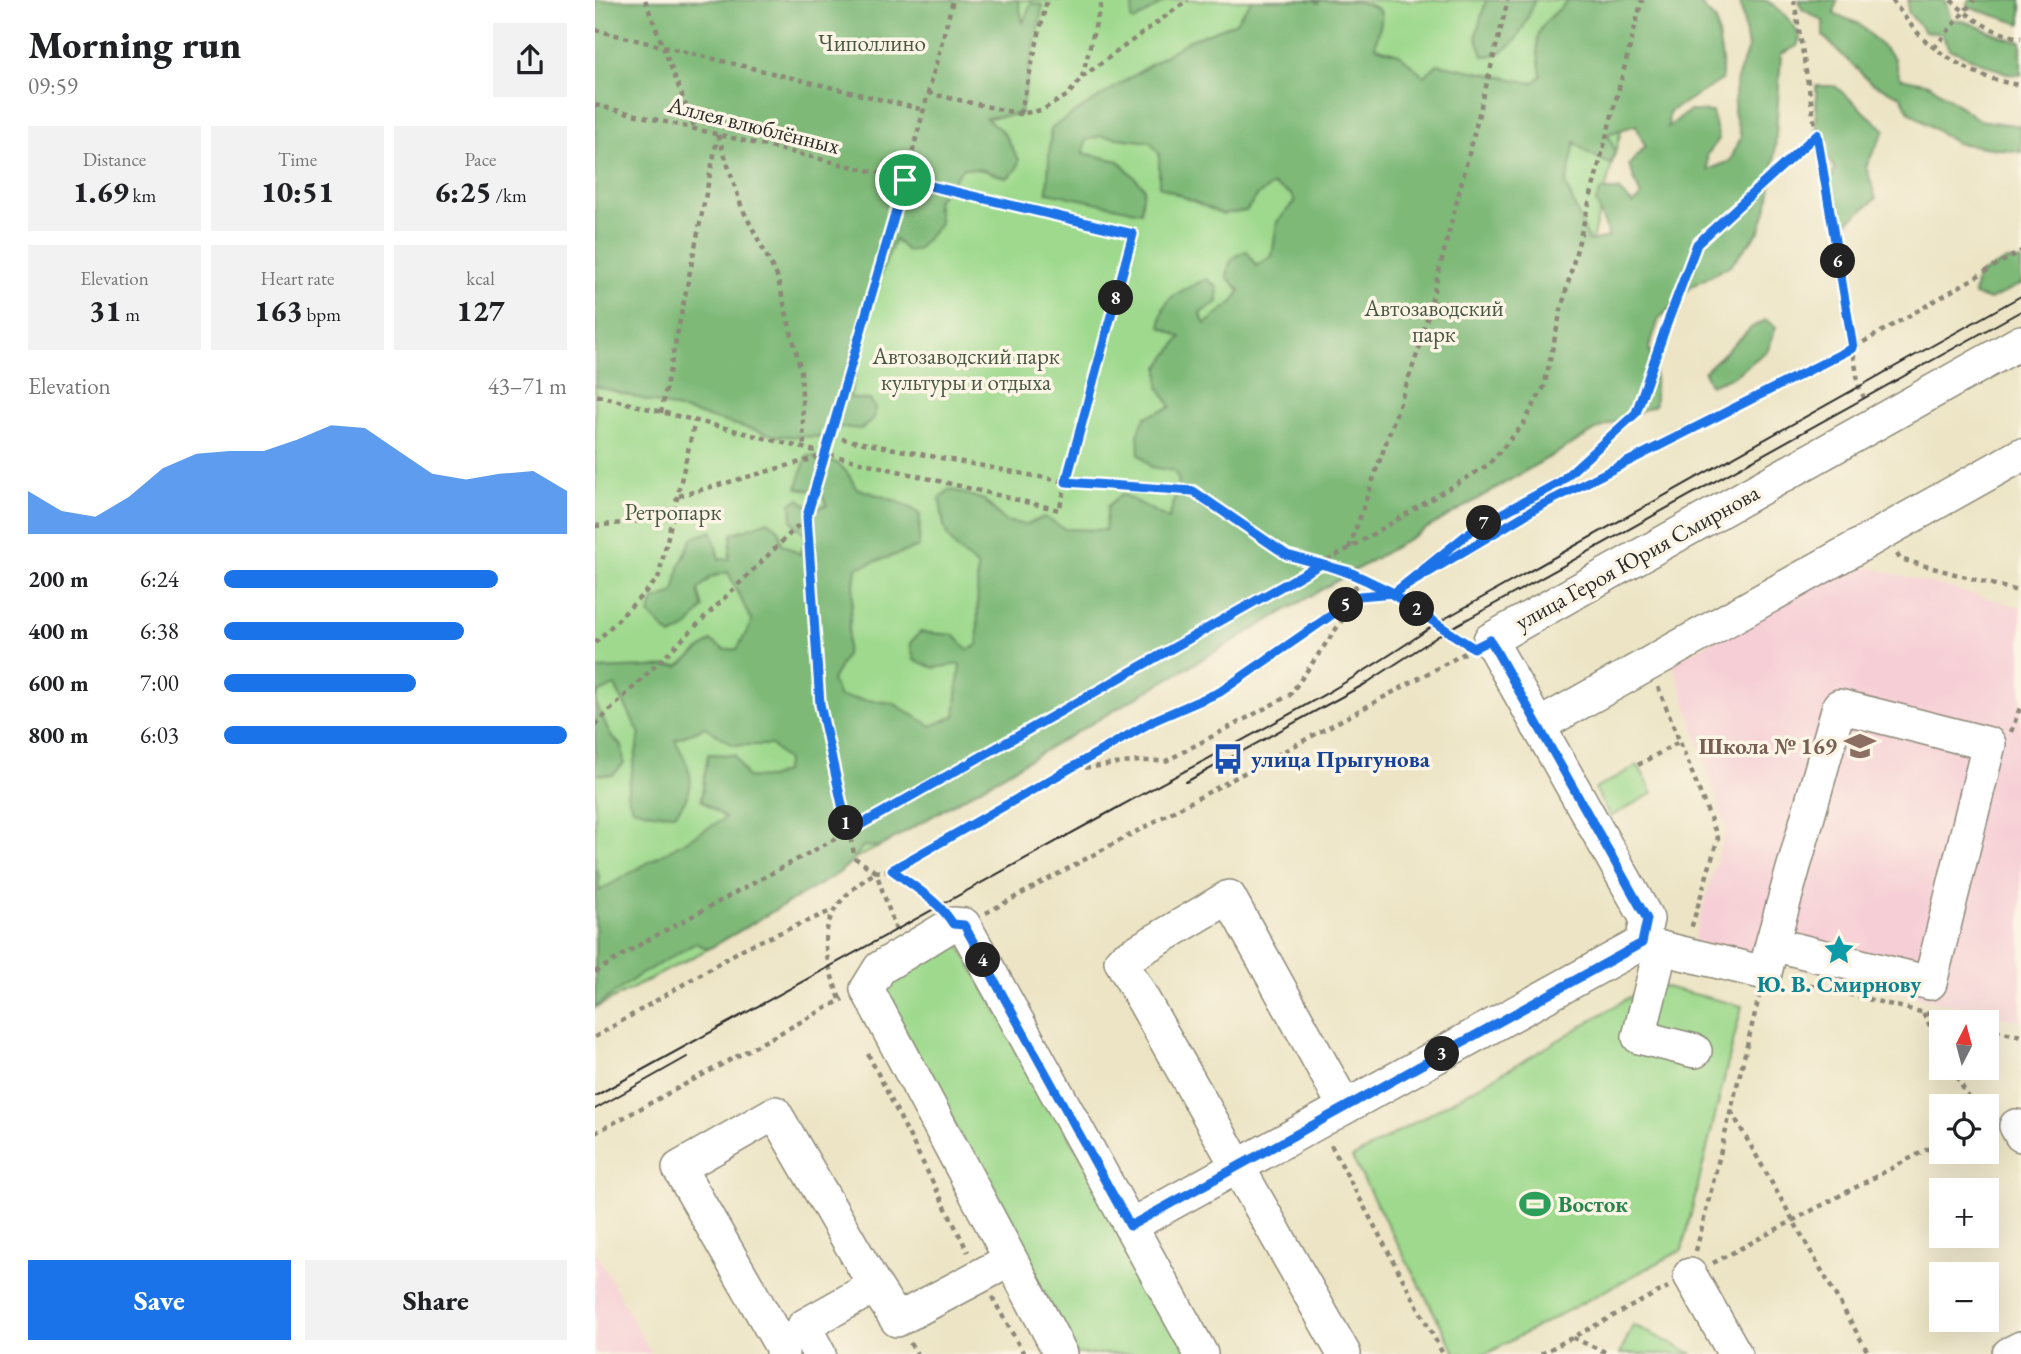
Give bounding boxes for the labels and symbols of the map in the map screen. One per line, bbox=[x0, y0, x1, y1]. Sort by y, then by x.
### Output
park label: Чиполлино bbox=[818, 28, 926, 58]
street label: Аллея влюблённых bbox=[664, 89, 843, 161]
pin bbox=[875, 150, 935, 210]
pin: 6 bbox=[1821, 244, 1855, 278]
pin: 8 bbox=[1099, 280, 1133, 316]
park label: Автозаводский парк bbox=[1363, 293, 1504, 349]
park label: Автозаводский парк культуры и отдыха bbox=[871, 341, 1060, 397]
street label: улица Героя Юрия Смирнова bbox=[1510, 477, 1765, 637]
park label: Ретропарк bbox=[625, 497, 721, 527]
pin: 7 bbox=[1467, 505, 1501, 540]
pin: 5 bbox=[1329, 588, 1363, 622]
pin: 2 bbox=[1399, 592, 1435, 626]
school or university icon: Школа № 169 bbox=[1843, 729, 1877, 763]
place label: Школа № 169 bbox=[1699, 731, 1837, 761]
bus stop icon: улица Прыгунова bbox=[1211, 742, 1245, 776]
place label: улица Прыгунова bbox=[1251, 744, 1431, 774]
pin: 1 bbox=[828, 806, 863, 840]
place icon: Ю. В. Смирнову bbox=[1822, 933, 1856, 967]
pin: 4 bbox=[965, 942, 1001, 978]
place label: Ю. В. Смирнову bbox=[1757, 969, 1922, 999]
north arrow bbox=[1929, 1010, 1999, 1080]
pin: 3 bbox=[1425, 1036, 1459, 1072]
sports icon: Восток bbox=[1518, 1187, 1552, 1221]
place label: Восток bbox=[1558, 1189, 1628, 1219]

